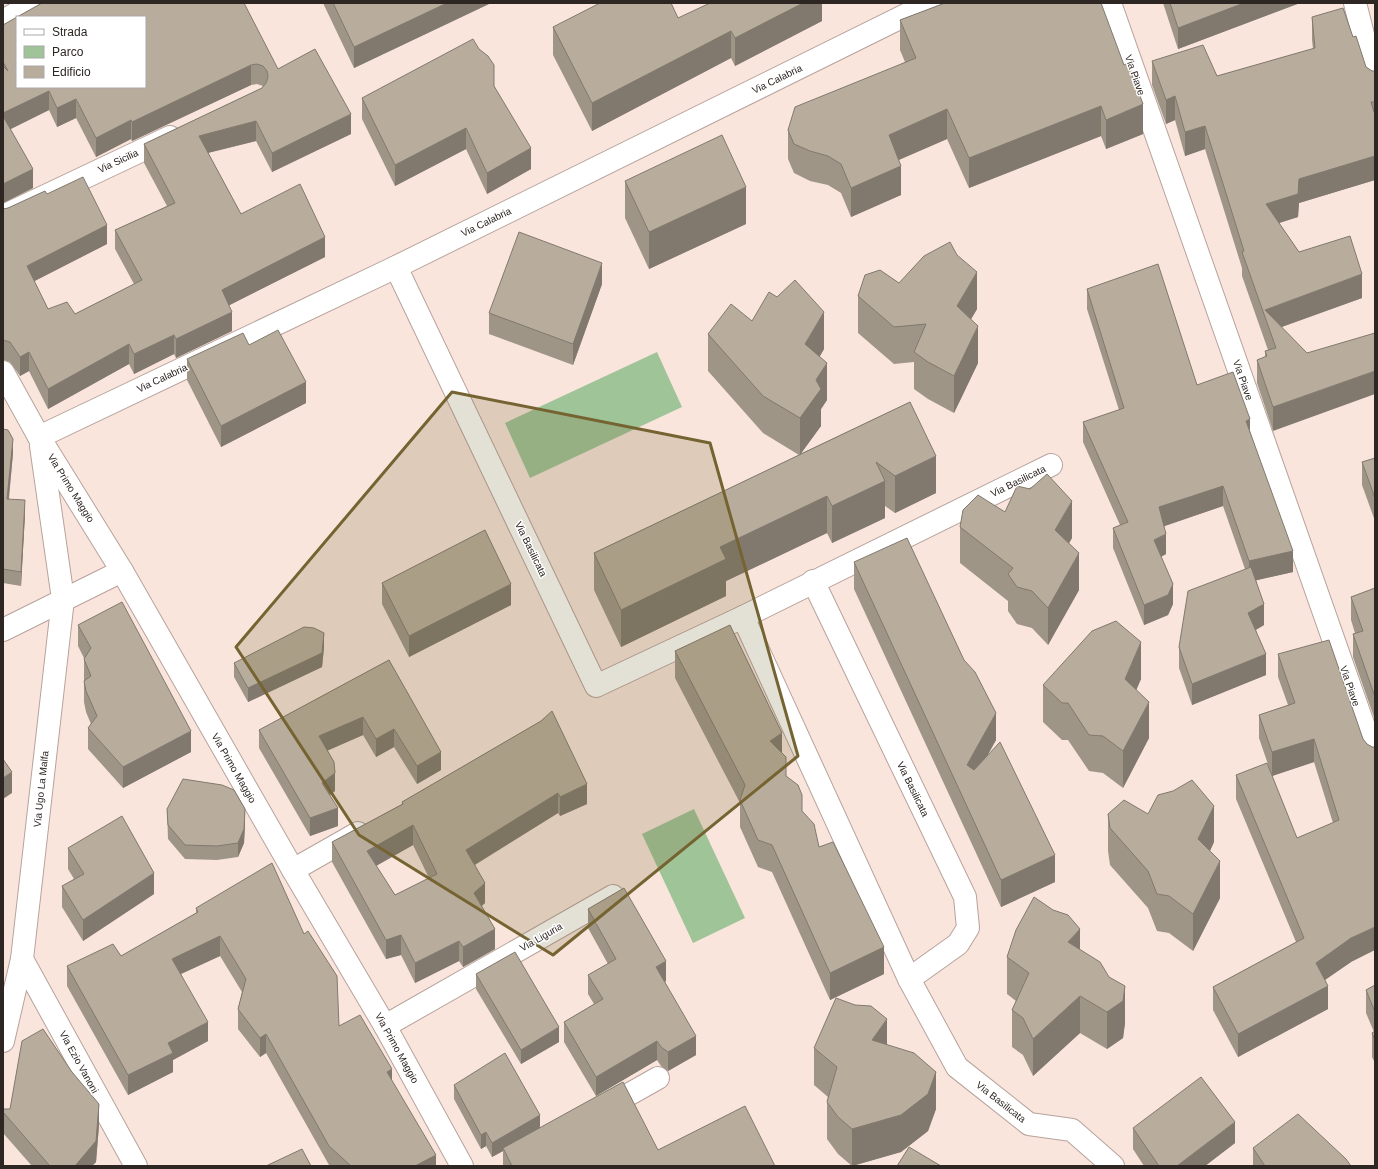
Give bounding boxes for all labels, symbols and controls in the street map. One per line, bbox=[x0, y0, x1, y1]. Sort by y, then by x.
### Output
legend bbox=[16, 16, 146, 88]
text: Strada bbox=[52, 25, 88, 39]
text: Parco bbox=[52, 45, 84, 59]
street label: Via Piave bbox=[1123, 53, 1147, 97]
street label: Via Calabria bbox=[750, 62, 804, 96]
text: Edificio bbox=[52, 65, 91, 79]
street label: Via Sicilia bbox=[96, 147, 140, 175]
street label: Via Calabria bbox=[459, 205, 513, 239]
street label: Via Piave bbox=[1231, 358, 1255, 402]
street label: Via Calabria bbox=[135, 361, 189, 394]
street label: Via Primo Maggio bbox=[45, 452, 97, 525]
street label: Via Basilicata bbox=[989, 463, 1048, 499]
street label: Via Basilicata bbox=[513, 520, 549, 579]
street label: Via Piave bbox=[1338, 664, 1362, 708]
street label: Via Primo Maggio bbox=[210, 731, 259, 805]
street label: Via Ugo La Malfa bbox=[32, 750, 51, 828]
street label: Via Basilicata bbox=[895, 760, 931, 819]
street label: Via Liguria bbox=[518, 920, 565, 954]
street label: Via Primo Maggio bbox=[373, 1011, 421, 1085]
street label: Via Ezio Vanoni bbox=[57, 1029, 101, 1095]
street label: Via Basilicata bbox=[974, 1079, 1028, 1125]

